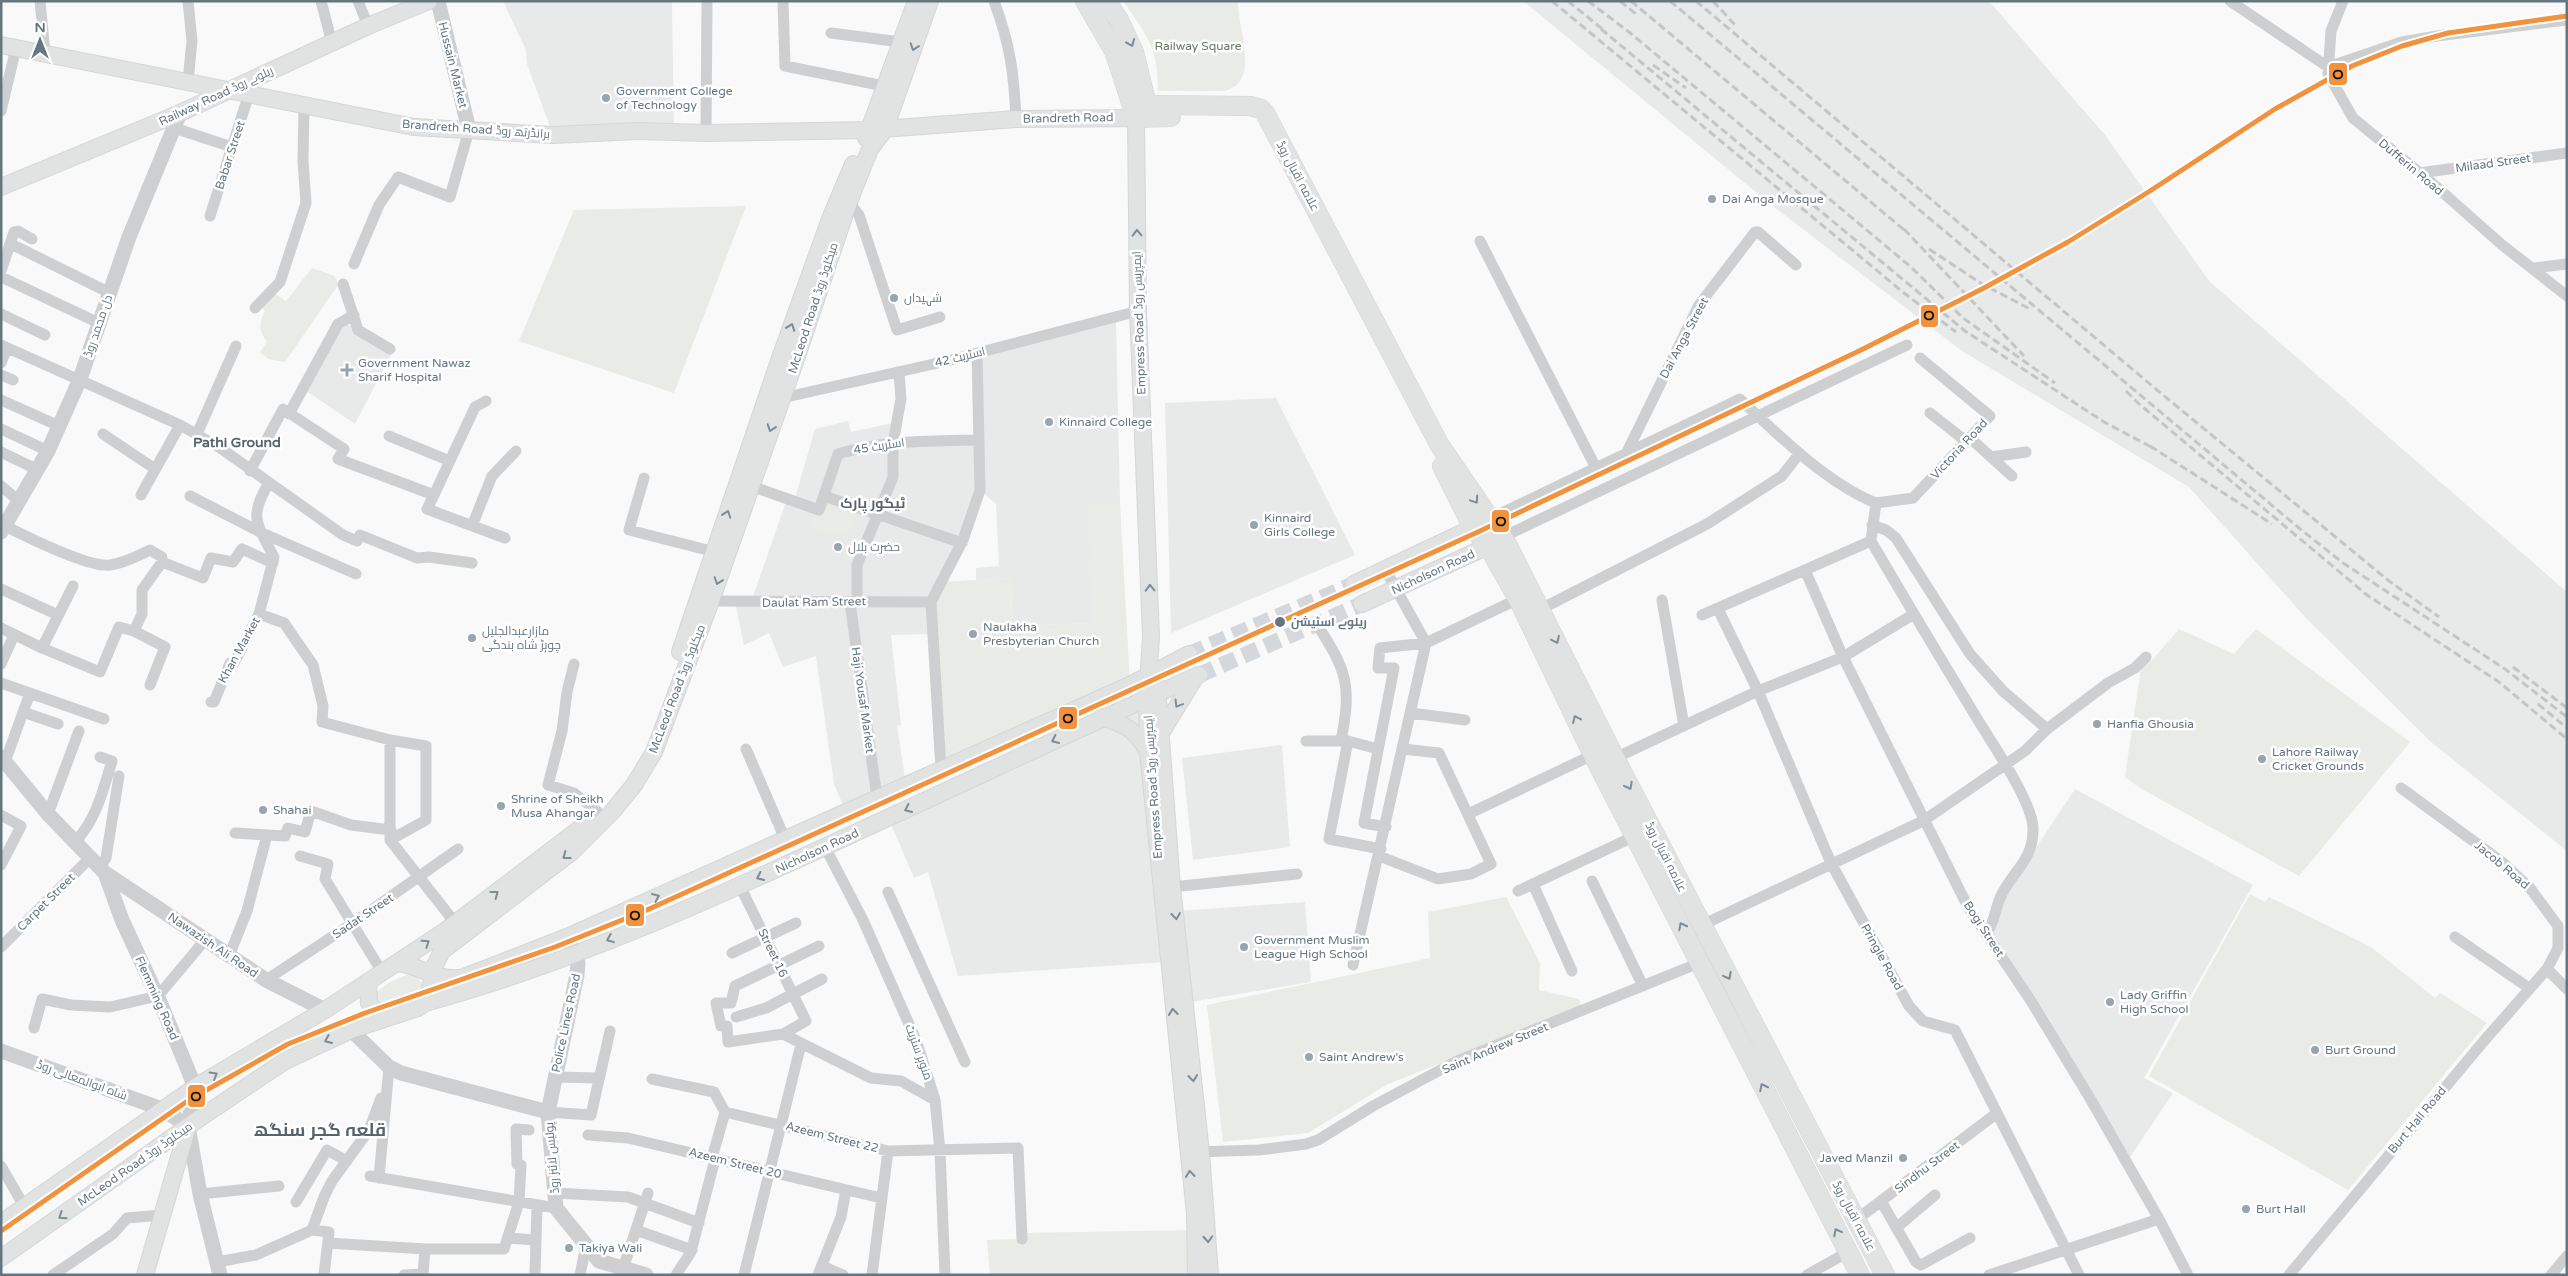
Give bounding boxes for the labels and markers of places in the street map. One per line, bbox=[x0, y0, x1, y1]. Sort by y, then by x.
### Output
place label: Government College of Technology bbox=[616, 84, 733, 112]
marker: Government College of Technology bbox=[600, 92, 612, 104]
place label: Dai Anga Mosque bbox=[1722, 192, 1824, 206]
marker: Dai Anga Mosque bbox=[1706, 193, 1718, 205]
place label: شہیداں bbox=[904, 291, 942, 306]
marker: شہیداں bbox=[888, 292, 900, 304]
place label: Government Nawaz Sharif Hospital bbox=[358, 356, 470, 384]
marker: Government Nawaz Sharif Hospital bbox=[340, 363, 354, 377]
place label: Kinnaird College bbox=[1059, 415, 1152, 429]
marker: Kinnaird College bbox=[1043, 416, 1055, 428]
place label: Kinnaird Girls College bbox=[1264, 511, 1335, 539]
marker: Kinnaird Girls College bbox=[1248, 519, 1260, 531]
place label: حضرت بلال bbox=[848, 540, 900, 554]
marker: حضرت بلال bbox=[832, 541, 844, 553]
marker: ریلوے اسٹیشن bbox=[1273, 615, 1287, 629]
place label: ریلوے اسٹیشن bbox=[1291, 615, 1367, 630]
place label: Naulakha Presbyterian Church bbox=[983, 620, 1099, 648]
place label: مازارعبدالجلیل چوہڑ شاہ بندگی bbox=[482, 624, 561, 654]
marker: Naulakha Presbyterian Church bbox=[967, 628, 979, 640]
marker: مازارعبدالجلیل چوہڑ شاہ بندگی bbox=[466, 632, 478, 644]
place label: Hanfia Ghousia bbox=[2107, 717, 2194, 731]
marker: Hanfia Ghousia bbox=[2091, 718, 2103, 730]
place label: Lahore Railway Cricket Grounds bbox=[2272, 745, 2364, 773]
marker: Lahore Railway Cricket Grounds bbox=[2256, 753, 2268, 765]
place label: Shrine of Sheikh Musa Ahangar bbox=[511, 792, 604, 820]
marker: Shrine of Sheikh Musa Ahangar bbox=[495, 800, 507, 812]
place label: Shahai bbox=[273, 803, 311, 817]
marker: Shahai bbox=[257, 804, 269, 816]
place label: Government Muslim League High School bbox=[1254, 933, 1369, 961]
marker: Government Muslim League High School bbox=[1238, 941, 1250, 953]
place label: Lady Griffin High School bbox=[2120, 988, 2189, 1016]
marker: Lady Griffin High School bbox=[2104, 996, 2116, 1008]
place label: Burt Ground bbox=[2325, 1043, 2396, 1057]
marker: Burt Ground bbox=[2309, 1044, 2321, 1056]
place label: Saint Andrew's bbox=[1319, 1050, 1404, 1064]
marker: Saint Andrew's bbox=[1303, 1051, 1315, 1063]
place label: Javed Manzil bbox=[1819, 1151, 1893, 1165]
marker: Javed Manzil bbox=[1897, 1152, 1909, 1164]
place label: Burt Hall bbox=[2256, 1202, 2306, 1216]
marker: Burt Hall bbox=[2240, 1203, 2252, 1215]
place label: Takiya Wali bbox=[579, 1241, 642, 1255]
marker: Takiya Wali bbox=[563, 1242, 575, 1254]

